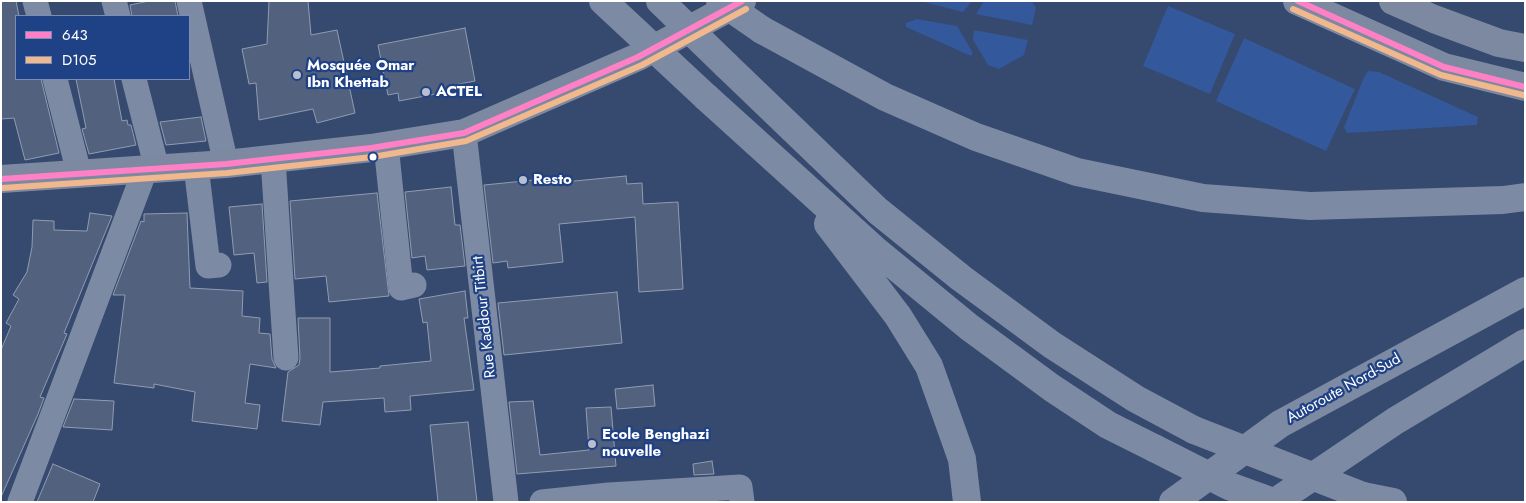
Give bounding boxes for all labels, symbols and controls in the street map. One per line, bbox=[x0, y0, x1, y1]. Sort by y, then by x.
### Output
legend bbox=[15, 15, 190, 80]
text: 643 bbox=[62, 24, 88, 46]
text: D105 bbox=[62, 49, 96, 71]
place label: Mosquée Omar Ibn Khettab bbox=[307, 57, 414, 92]
marker: Mosquée Omar Ibn Khettab bbox=[291, 69, 303, 81]
place label: ACTEL bbox=[436, 83, 482, 101]
marker: ACTEL bbox=[420, 86, 432, 98]
unlabelled marker bbox=[368, 152, 378, 162]
place label: Resto bbox=[533, 171, 572, 189]
marker: Resto bbox=[517, 174, 529, 186]
street label: Rue Kaddour Titbirt bbox=[470, 255, 500, 379]
street label: Autoroute Nord-Sud bbox=[1284, 350, 1404, 428]
place label: Ecole Benghazi nouvelle bbox=[602, 426, 709, 461]
marker: Ecole Benghazi nouvelle bbox=[586, 438, 598, 450]

